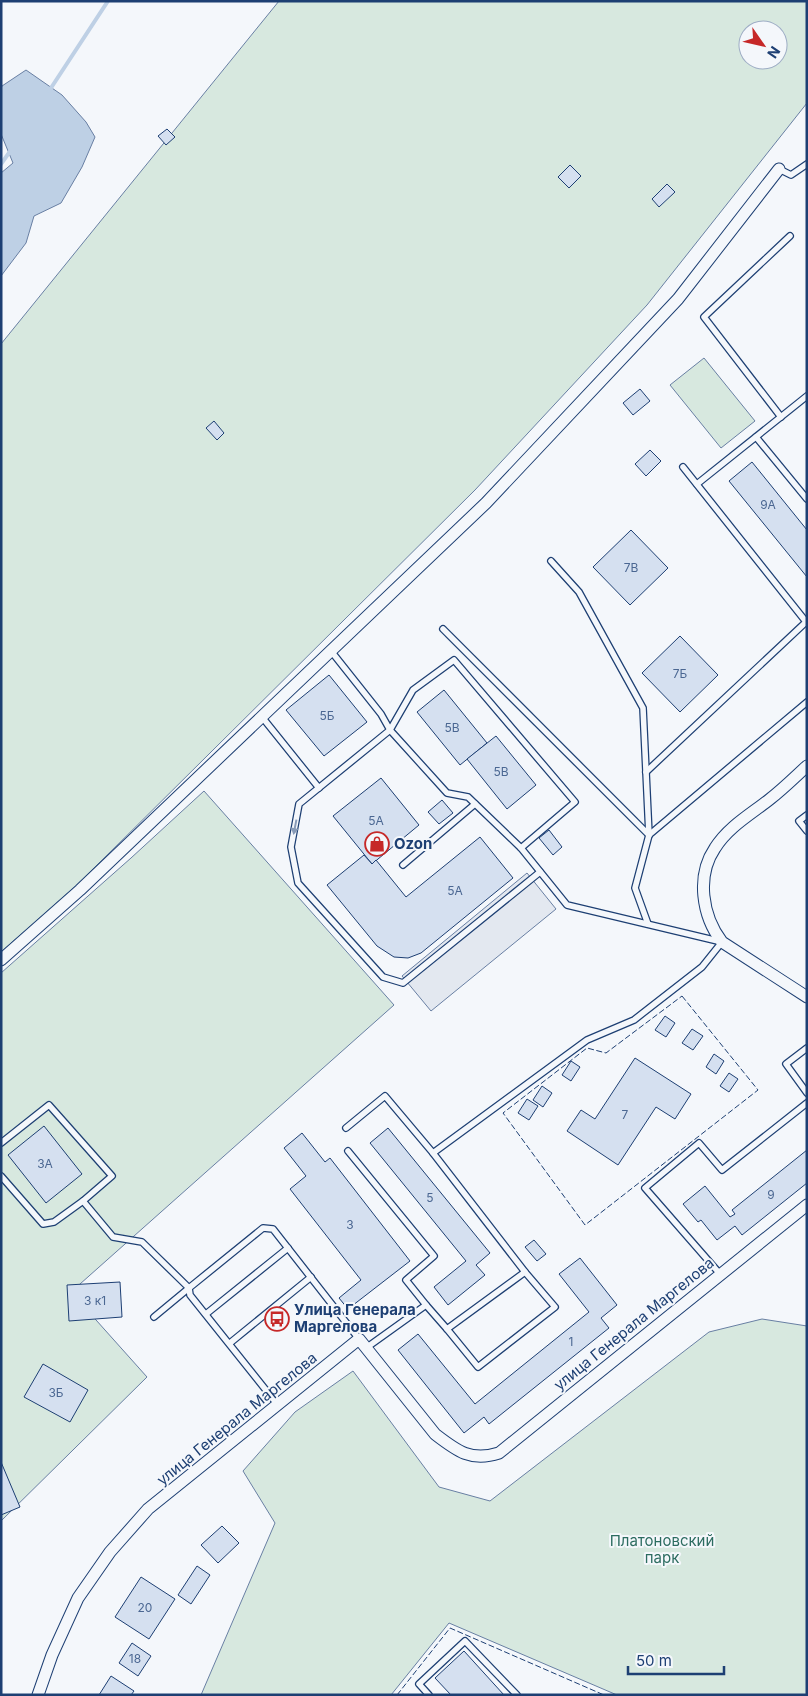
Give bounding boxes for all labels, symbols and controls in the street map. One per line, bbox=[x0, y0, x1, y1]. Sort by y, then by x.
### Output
north arrow bbox=[738, 20, 788, 70]
text: N bbox=[764, 43, 784, 62]
house number: 9А bbox=[760, 497, 776, 512]
house number: 7В bbox=[624, 560, 638, 575]
house number: 7Б bbox=[673, 666, 688, 681]
house number: 5Б bbox=[319, 708, 335, 723]
house number: 5В bbox=[444, 720, 460, 735]
house number: 5В bbox=[493, 764, 509, 779]
house number: 5А bbox=[368, 813, 384, 828]
one-way arrow bbox=[290, 819, 298, 835]
shop icon: Ozon bbox=[364, 831, 390, 857]
place label: Ozon bbox=[394, 834, 432, 853]
house number: 5А bbox=[447, 883, 463, 898]
house number: 7 bbox=[622, 1107, 629, 1122]
house number: 3А bbox=[37, 1156, 53, 1171]
house number: 9 bbox=[767, 1187, 775, 1202]
house number: 5 bbox=[426, 1190, 434, 1205]
house number: 3 bbox=[346, 1217, 354, 1232]
street label: улица Генерала Маргелова bbox=[550, 1253, 718, 1394]
house number: 3 к1 bbox=[84, 1293, 106, 1308]
place label: Улица Генерала Маргелова bbox=[294, 1300, 416, 1336]
bus stop icon: Улица Генерала Маргелова bbox=[264, 1306, 290, 1332]
house number: 1 bbox=[569, 1334, 573, 1349]
street label: улица Генерала Маргелова bbox=[153, 1348, 321, 1489]
house number: 3Б bbox=[48, 1385, 64, 1400]
park label: Платоновский парк bbox=[610, 1531, 714, 1567]
house number: 20 bbox=[138, 1600, 152, 1615]
scale bar bbox=[628, 1644, 724, 1676]
house number: 18 bbox=[129, 1651, 141, 1666]
text: 50 m bbox=[636, 1651, 672, 1670]

